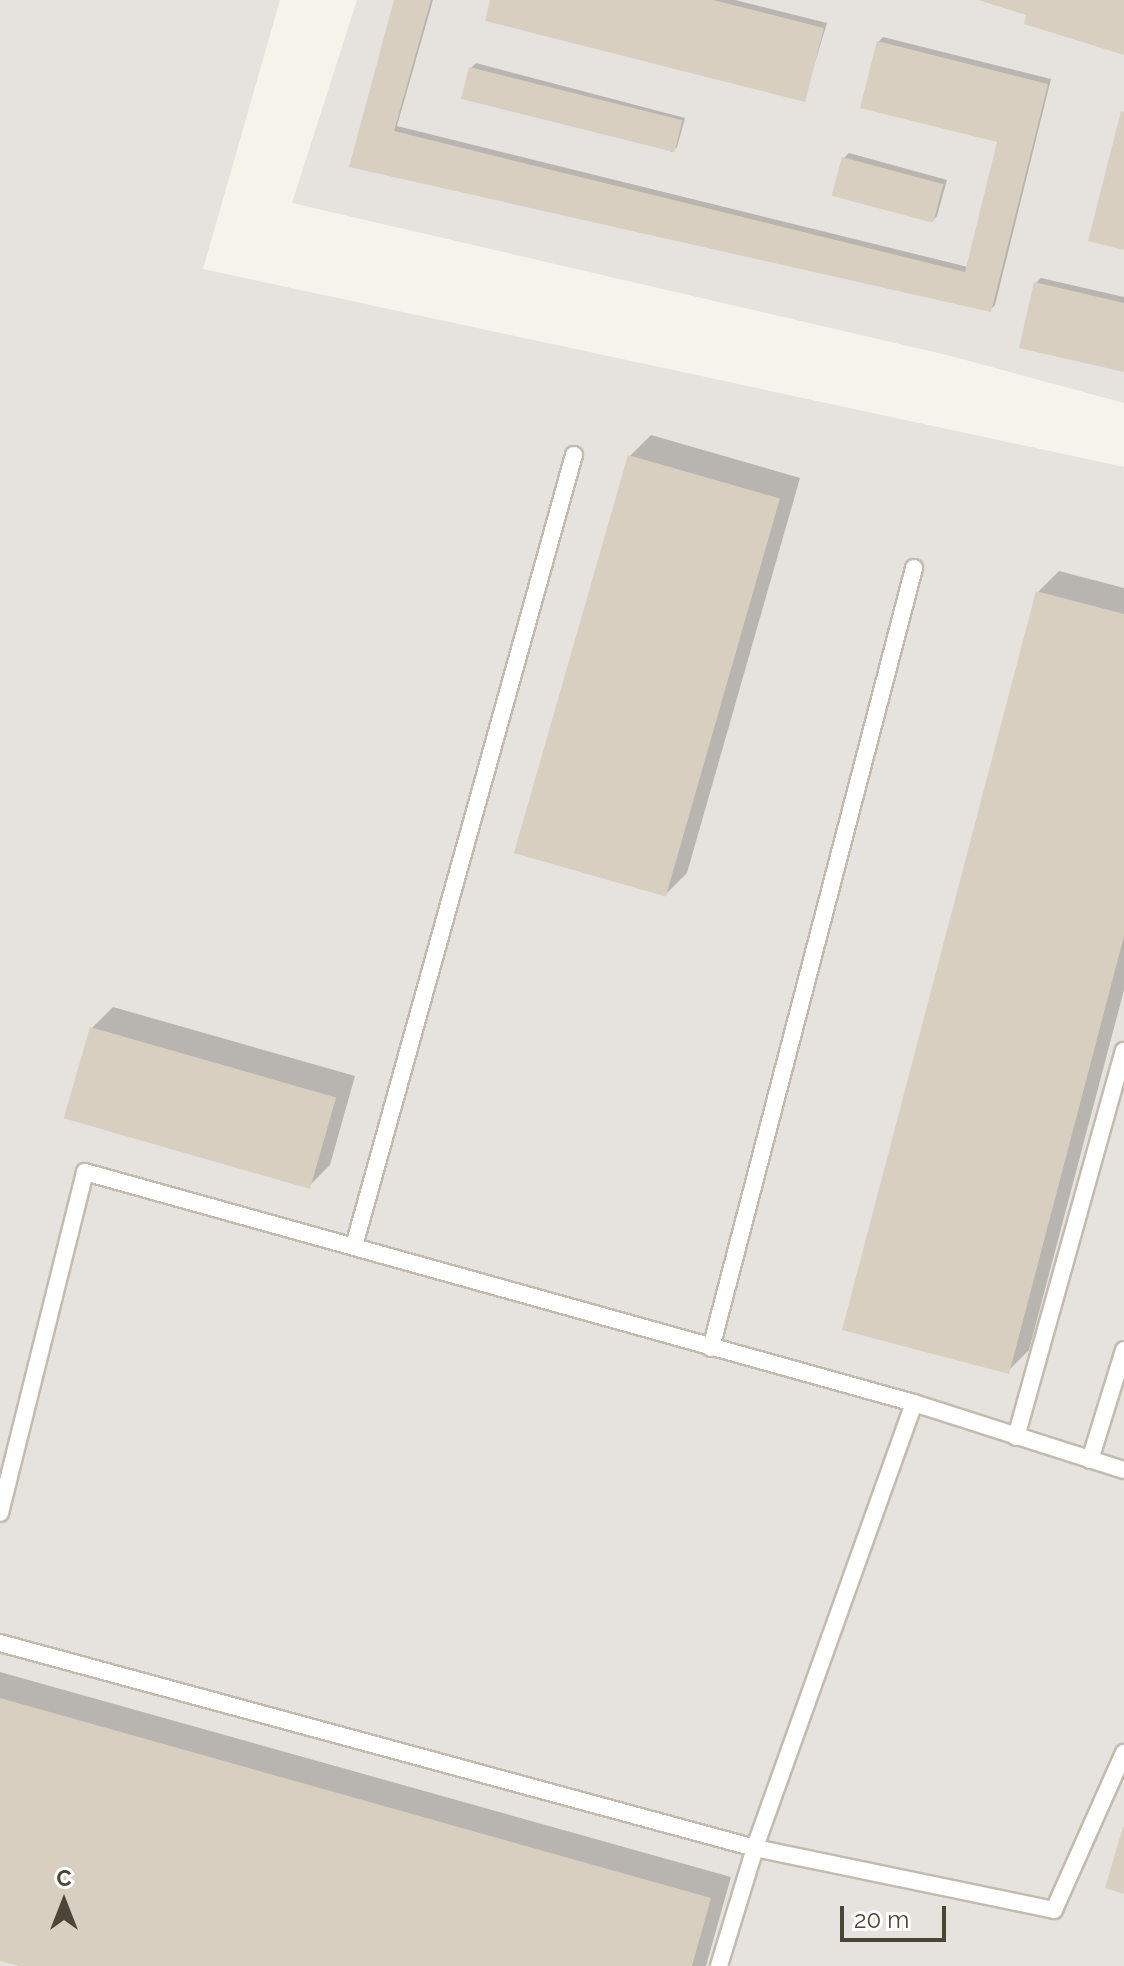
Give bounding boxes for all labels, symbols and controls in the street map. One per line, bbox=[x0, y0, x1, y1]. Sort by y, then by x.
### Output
north arrow bbox=[24, 1862, 104, 1942]
text: С bbox=[56, 1865, 72, 1891]
scale bar bbox=[844, 1890, 950, 1940]
text: 20 m bbox=[854, 1905, 909, 1934]

